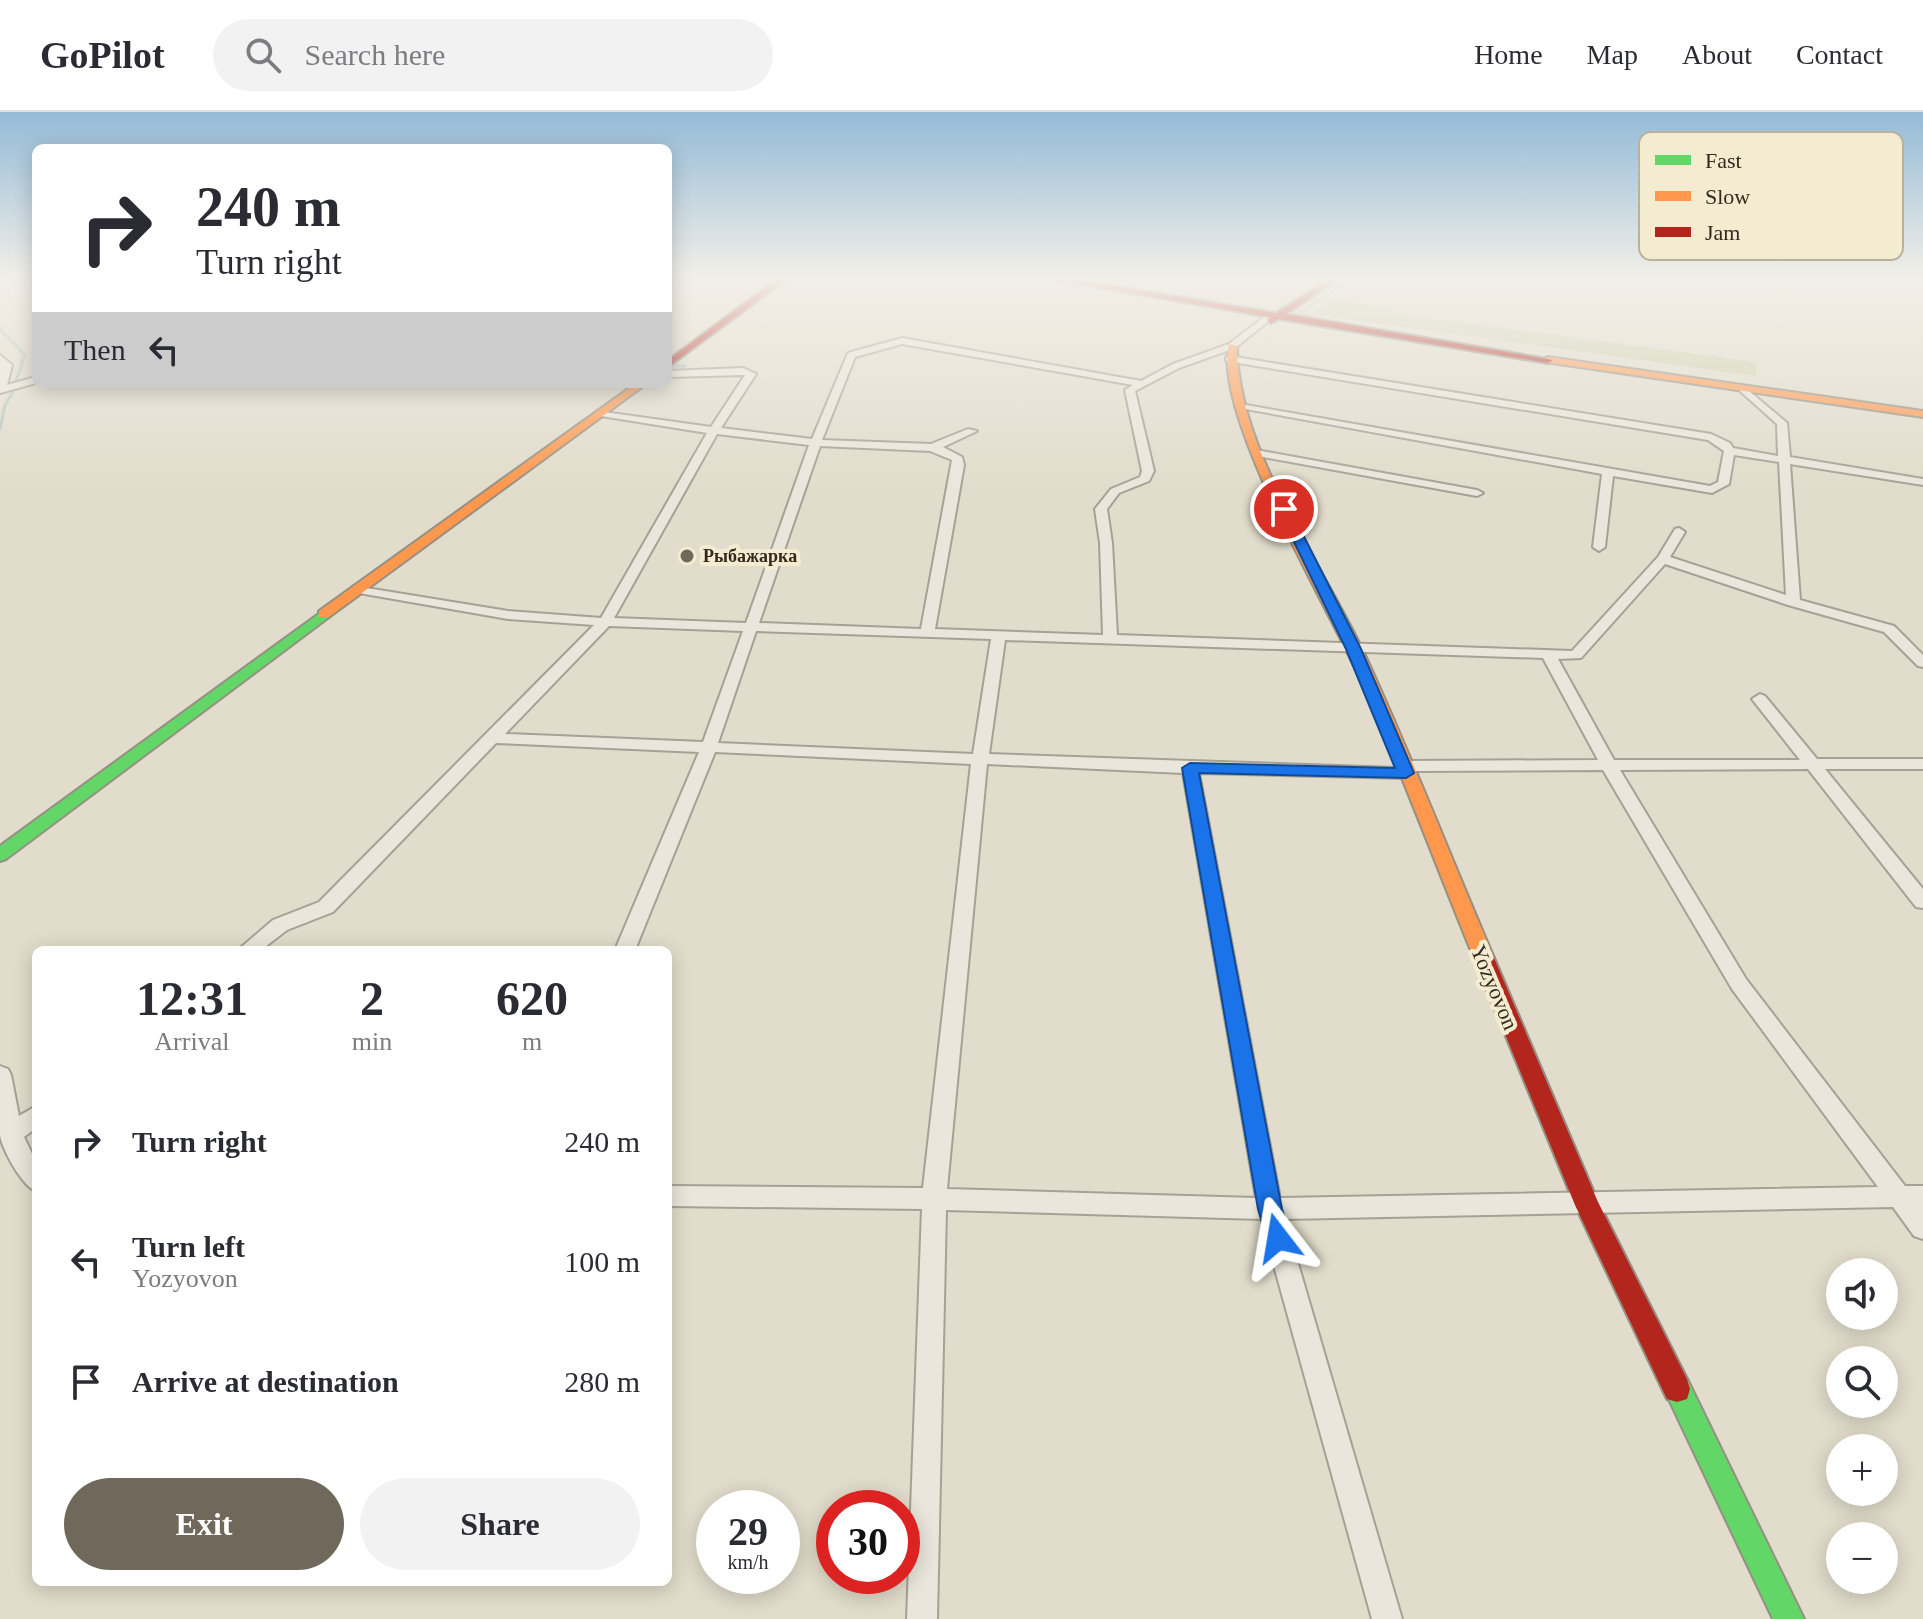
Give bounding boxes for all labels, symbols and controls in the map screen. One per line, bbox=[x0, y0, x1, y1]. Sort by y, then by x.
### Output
search box bbox=[213, 19, 773, 91]
icon: search bbox=[241, 33, 285, 77]
text: GoPilot bbox=[40, 34, 165, 76]
text: Search here bbox=[305, 38, 445, 71]
text: Home bbox=[1474, 39, 1543, 70]
text: Map bbox=[1587, 39, 1638, 70]
text: About bbox=[1682, 39, 1752, 70]
text: Contact bbox=[1796, 39, 1883, 70]
legend bbox=[1639, 132, 1903, 260]
text: Fast bbox=[1705, 148, 1742, 173]
icon: right bbox=[64, 176, 168, 280]
text: 240 m bbox=[196, 176, 341, 238]
text: Slow bbox=[1705, 184, 1750, 209]
text: Jam bbox=[1705, 220, 1740, 245]
text: Turn right bbox=[196, 242, 342, 282]
icon: left bbox=[142, 328, 186, 372]
text: Then bbox=[64, 333, 126, 366]
pin bbox=[1250, 475, 1318, 543]
icon: arrive bbox=[1262, 487, 1306, 531]
place label: Рыбажарка bbox=[703, 546, 797, 566]
marker: Рыбажарка bbox=[678, 547, 696, 565]
street label: Yozyovon bbox=[1466, 941, 1524, 1033]
text: 12:31 bbox=[136, 972, 248, 1025]
text: 2 bbox=[360, 972, 384, 1025]
text: 620 bbox=[496, 972, 568, 1025]
text: Arrival bbox=[154, 1027, 229, 1056]
text: min bbox=[352, 1027, 392, 1056]
text: m bbox=[522, 1027, 542, 1056]
icon: right bbox=[64, 1120, 108, 1164]
text: Turn right bbox=[132, 1125, 267, 1158]
text: 240 m bbox=[564, 1125, 640, 1158]
position arrow bbox=[1236, 1196, 1320, 1280]
text: Turn left bbox=[132, 1230, 245, 1263]
icon: left bbox=[64, 1240, 108, 1284]
text: 100 m bbox=[564, 1245, 640, 1278]
map controls bbox=[1826, 1258, 1898, 1594]
button: sound bbox=[1826, 1258, 1898, 1330]
text: Yozyovon bbox=[132, 1264, 238, 1293]
button: search bbox=[1826, 1346, 1898, 1418]
icon: arrive bbox=[64, 1360, 108, 1404]
text: Arrive at destination bbox=[132, 1365, 399, 1398]
text: 280 m bbox=[564, 1365, 640, 1398]
button: + bbox=[1826, 1434, 1898, 1506]
button: Exit bbox=[64, 1478, 344, 1570]
button: Share bbox=[360, 1478, 640, 1570]
speed limit sign: 30 bbox=[816, 1490, 920, 1594]
text: 29 bbox=[728, 1509, 768, 1554]
button: − bbox=[1826, 1522, 1898, 1594]
text: km/h bbox=[727, 1551, 769, 1573]

